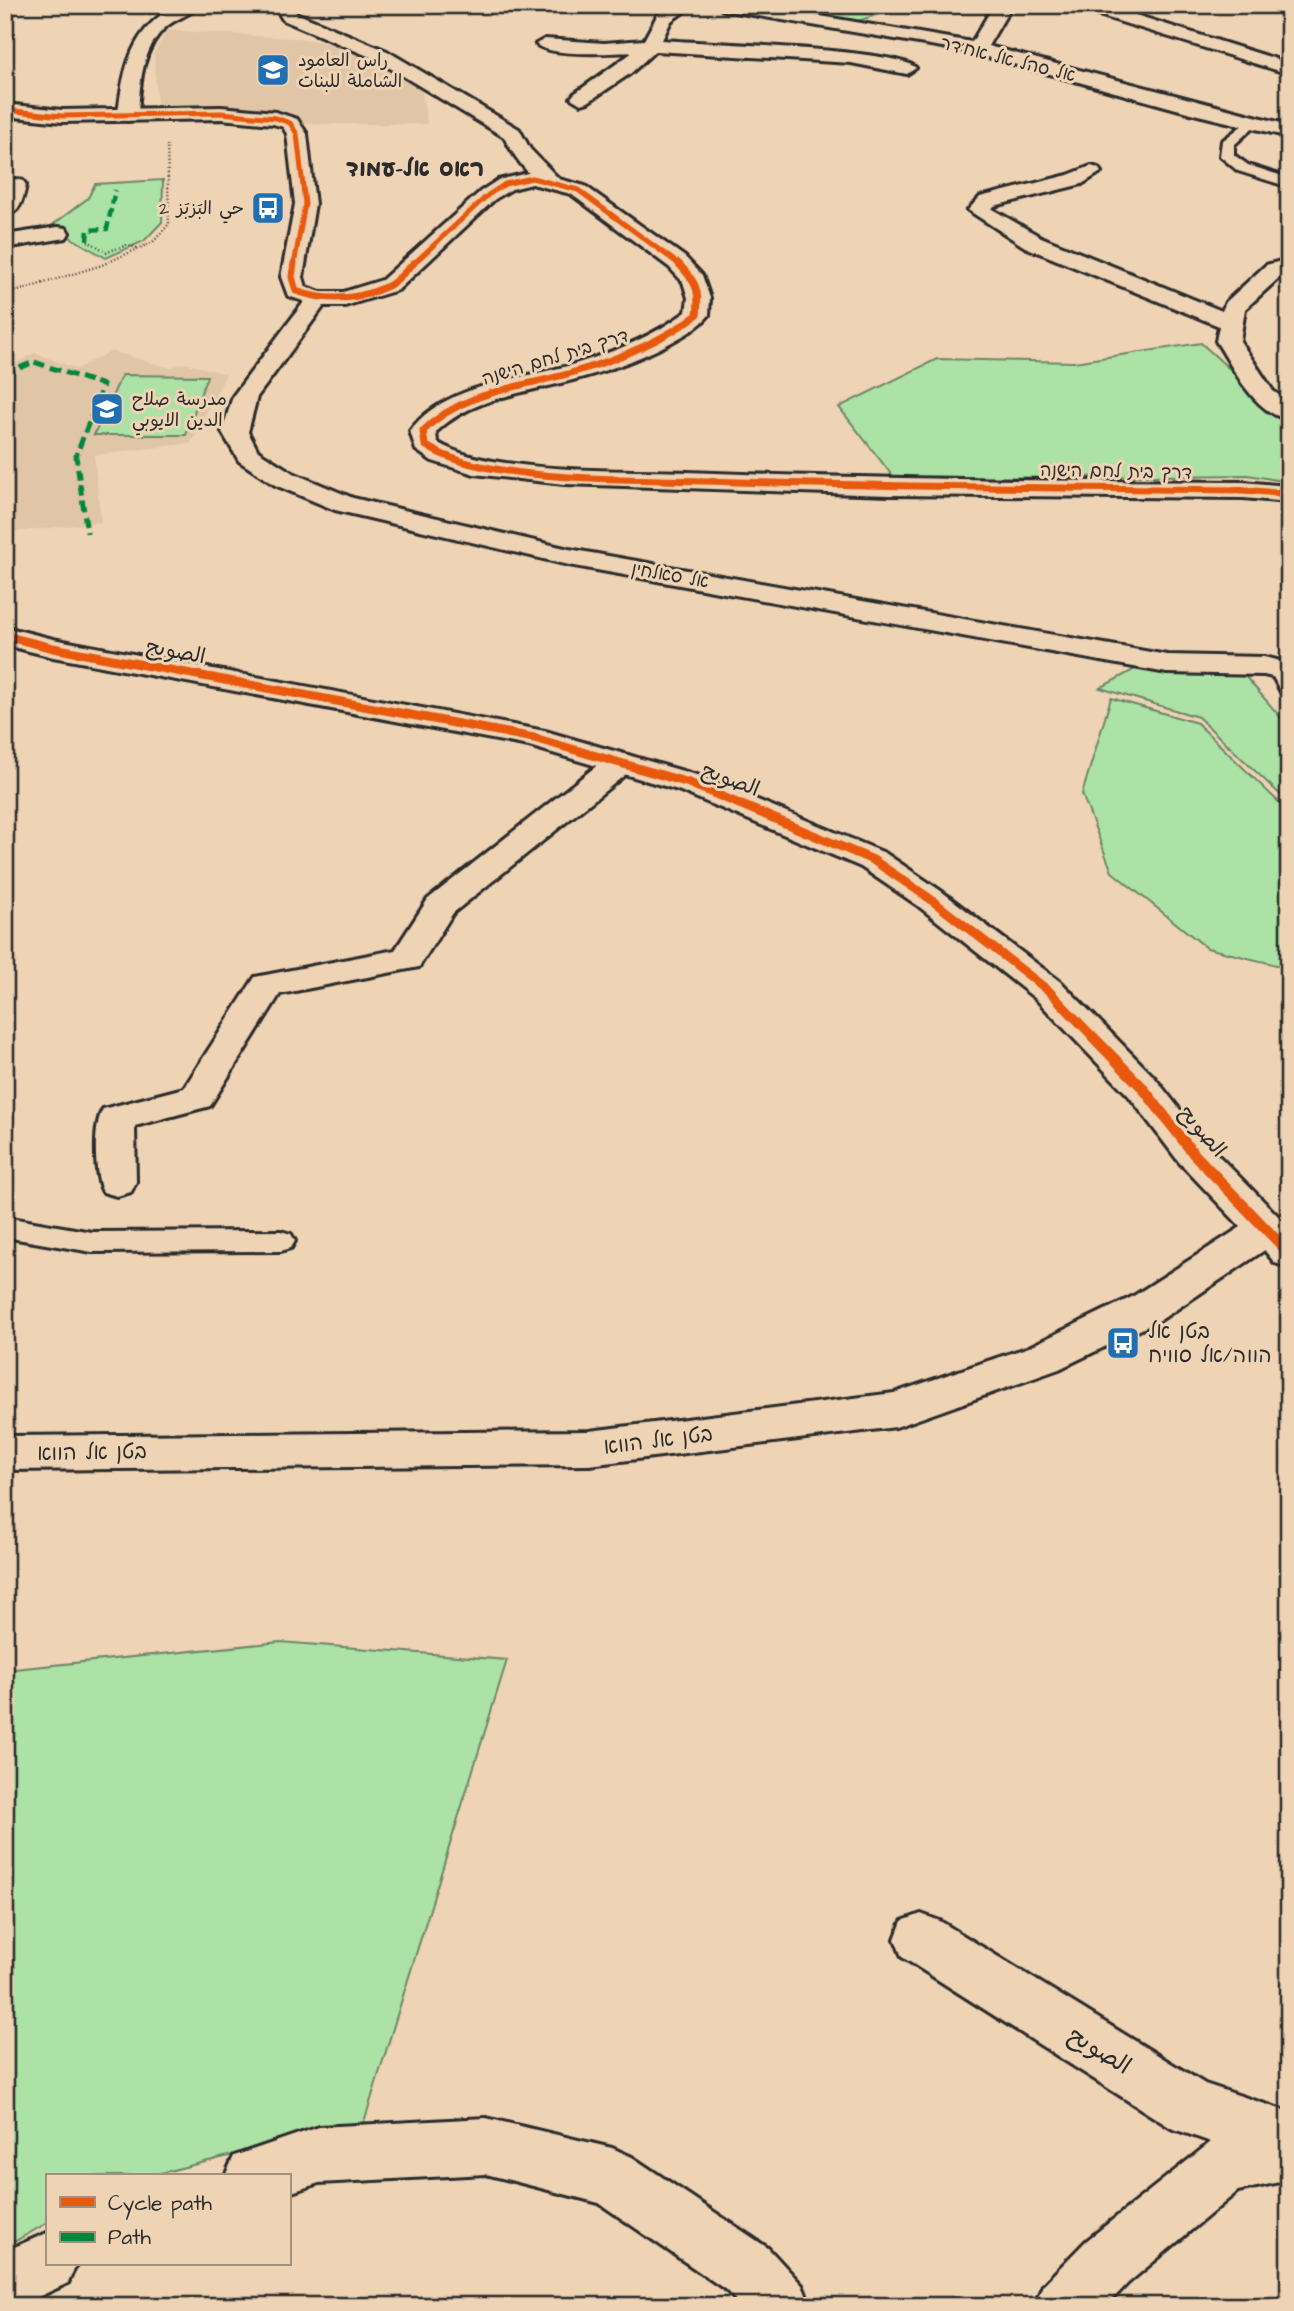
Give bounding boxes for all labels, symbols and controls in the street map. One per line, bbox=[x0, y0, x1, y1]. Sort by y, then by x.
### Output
street label: אל סהל אל אח'דר bbox=[938, 31, 1078, 88]
place label: راس العامود الشاملة للبنات bbox=[298, 48, 402, 94]
school or university icon: راس العامود الشاملة للبنات bbox=[254, 51, 292, 89]
district label: ראס אל-עמוד bbox=[346, 153, 484, 185]
bus stop icon: حي البَزبَز 2 bbox=[249, 189, 287, 227]
place label: حي البَزبَز 2 bbox=[159, 196, 244, 224]
street label: דרך בית לחם הישנה bbox=[479, 323, 632, 392]
place label: مدرسة صلاح الدين الايوبي bbox=[132, 387, 227, 436]
school or university icon: مدرسة صلاح الدين الايوبي bbox=[88, 390, 126, 428]
street label: דרך בית לחם הישנה bbox=[1040, 458, 1192, 485]
street label: אל סאלחין bbox=[629, 556, 711, 595]
street label: الصويح bbox=[144, 632, 208, 671]
street label: الصويح bbox=[698, 755, 764, 804]
street label: الصويح bbox=[1172, 1099, 1233, 1164]
place label: בטן אל הווה/אל סוויח bbox=[1148, 1317, 1272, 1370]
bus stop icon: בטן אל הווה/אל סוויח bbox=[1104, 1324, 1142, 1362]
street label: בטן אל הווא bbox=[602, 1419, 714, 1462]
street label: בטן אל הווא bbox=[37, 1437, 147, 1468]
street label: الصويح bbox=[1061, 2018, 1138, 2083]
legend bbox=[46, 2174, 290, 2266]
text: Cycle path bbox=[108, 2189, 213, 2220]
text: Path bbox=[108, 2223, 152, 2252]

